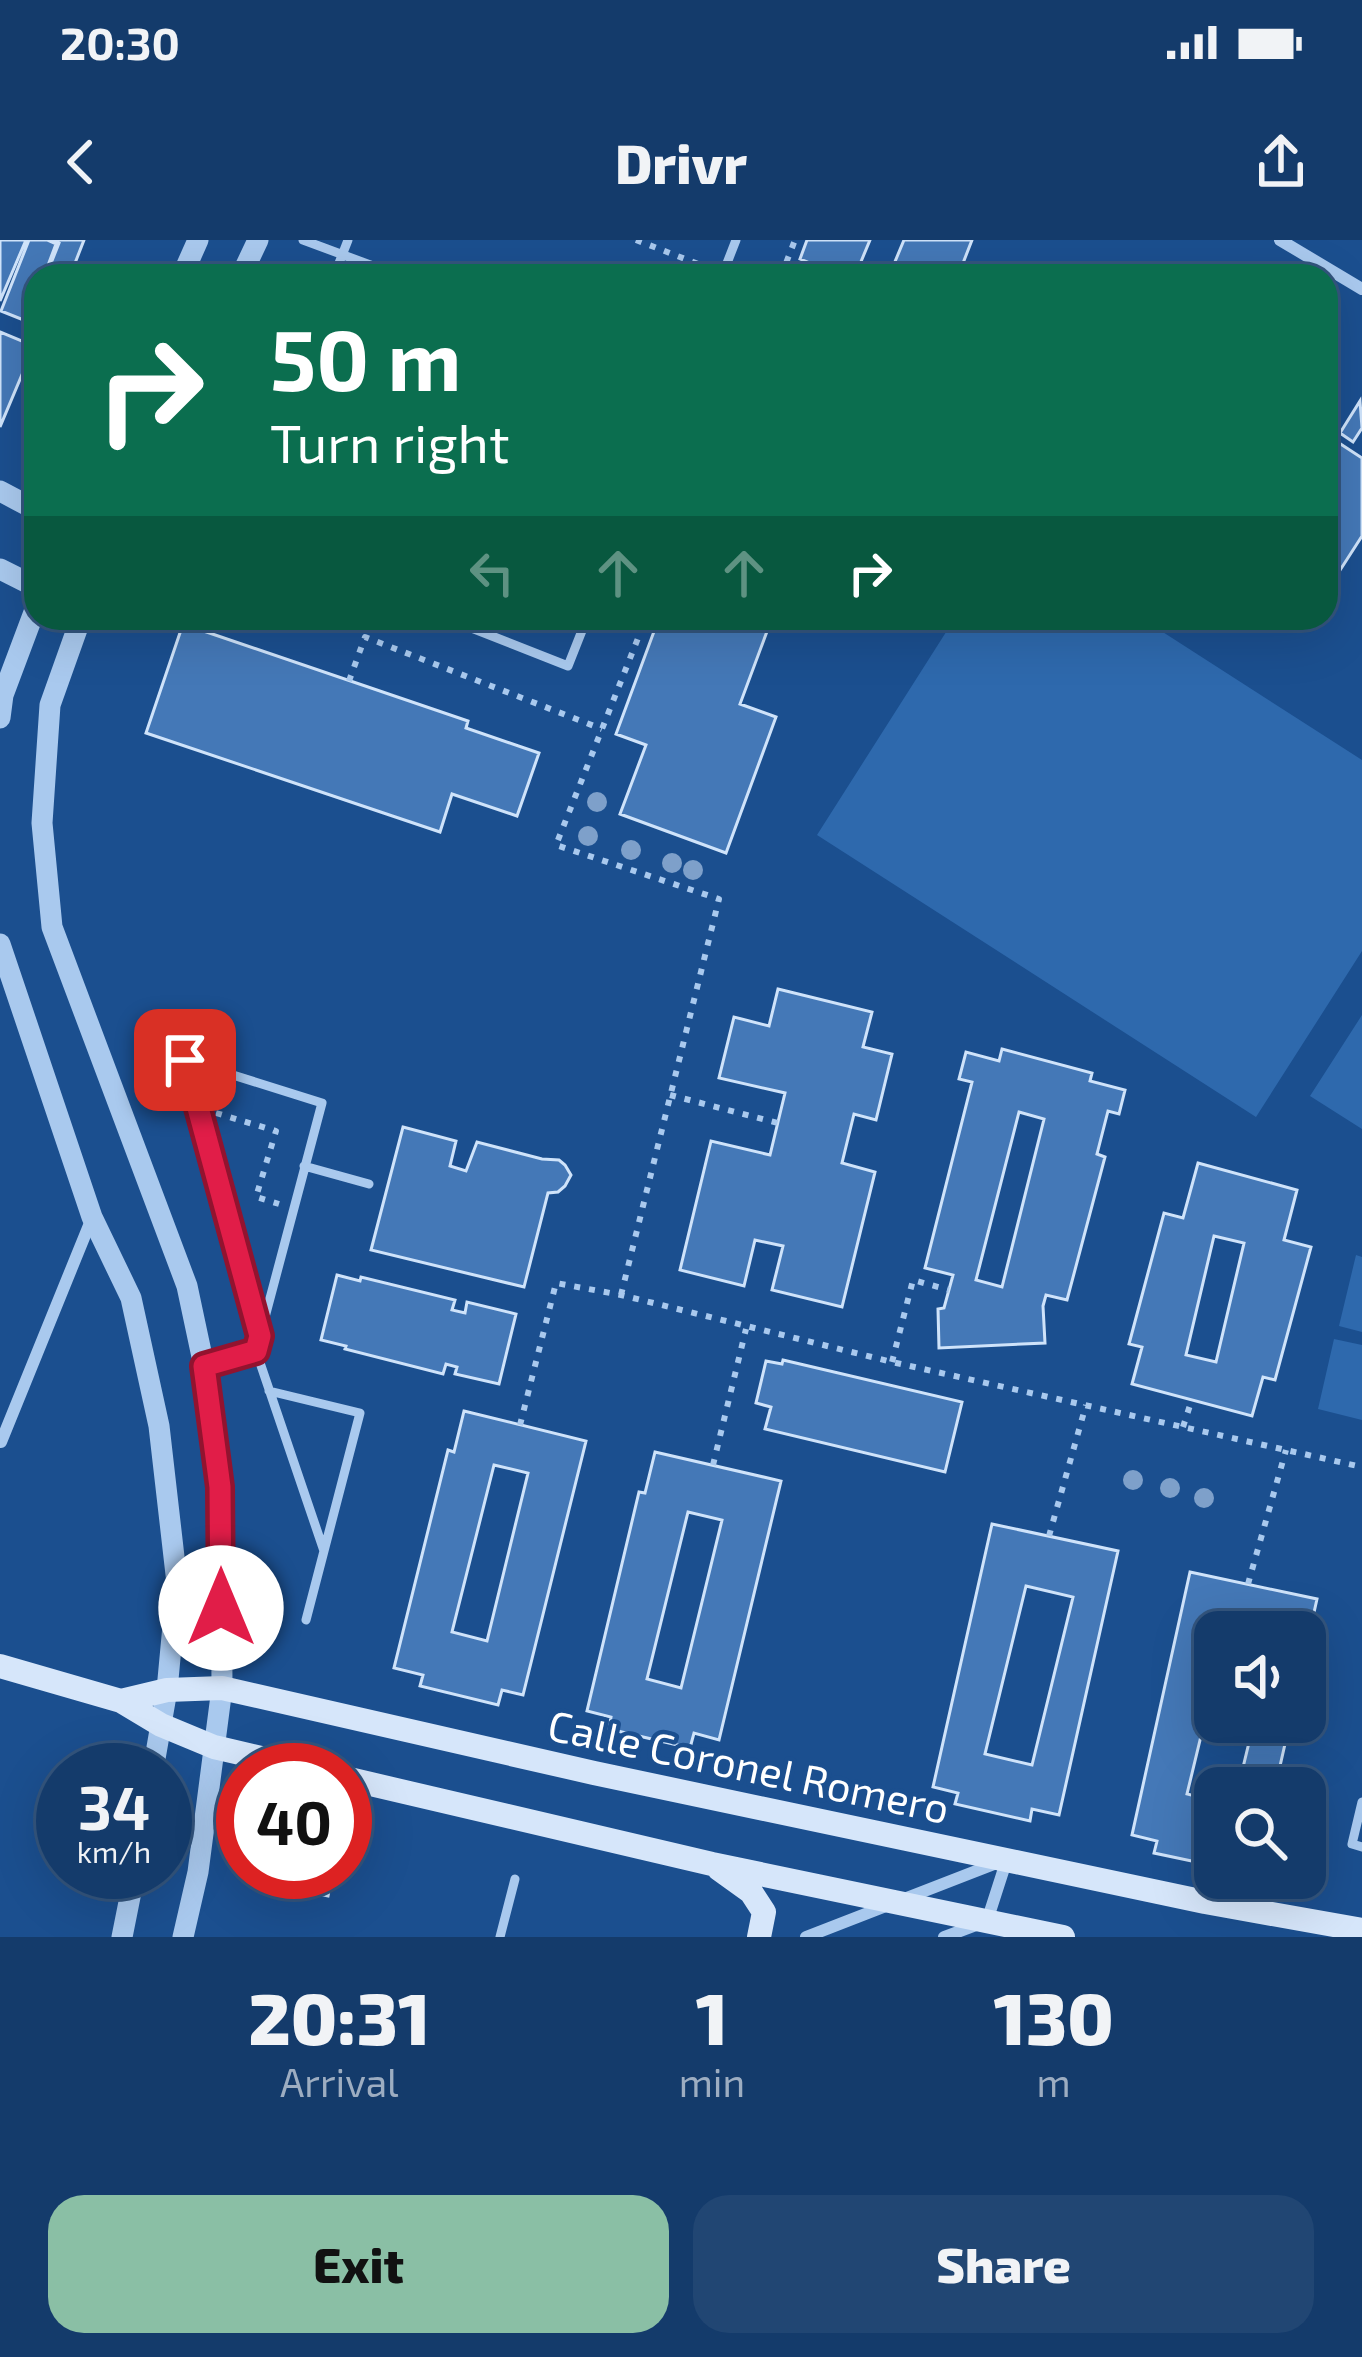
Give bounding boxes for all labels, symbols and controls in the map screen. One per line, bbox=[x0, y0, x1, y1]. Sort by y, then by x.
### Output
text: 20:30 bbox=[60, 15, 180, 69]
icon: back bbox=[48, 129, 114, 195]
icon: share bbox=[1248, 129, 1314, 195]
text: Drivr bbox=[615, 130, 747, 195]
text: 50 m bbox=[270, 307, 462, 408]
icon: right bbox=[72, 312, 228, 468]
text: Turn right bbox=[270, 409, 510, 474]
icon: left bbox=[459, 540, 525, 606]
icon: ahead bbox=[585, 540, 651, 606]
icon: ahead bbox=[711, 540, 777, 606]
icon: right bbox=[837, 540, 903, 606]
pin bbox=[134, 1009, 236, 1111]
icon: arrive bbox=[152, 1027, 218, 1093]
position arrow bbox=[158, 1545, 284, 1671]
map controls bbox=[1194, 1611, 1326, 1899]
button: sound bbox=[1194, 1611, 1326, 1743]
street label: Calle Coronel Romero bbox=[544, 1698, 954, 1832]
speed limit sign: 40 bbox=[216, 1743, 372, 1899]
button: search bbox=[1194, 1767, 1326, 1899]
text: 34 bbox=[78, 1770, 150, 1842]
text: km/h bbox=[77, 1833, 151, 1869]
text: 20:31 bbox=[248, 1973, 430, 2059]
text: 1 bbox=[696, 1973, 728, 2059]
text: 130 bbox=[993, 1973, 1114, 2059]
text: Arrival bbox=[280, 2058, 399, 2105]
text: min bbox=[679, 2058, 745, 2105]
text: m bbox=[1036, 2058, 1071, 2105]
button: Exit bbox=[48, 2195, 669, 2333]
button: Share bbox=[693, 2195, 1314, 2333]

